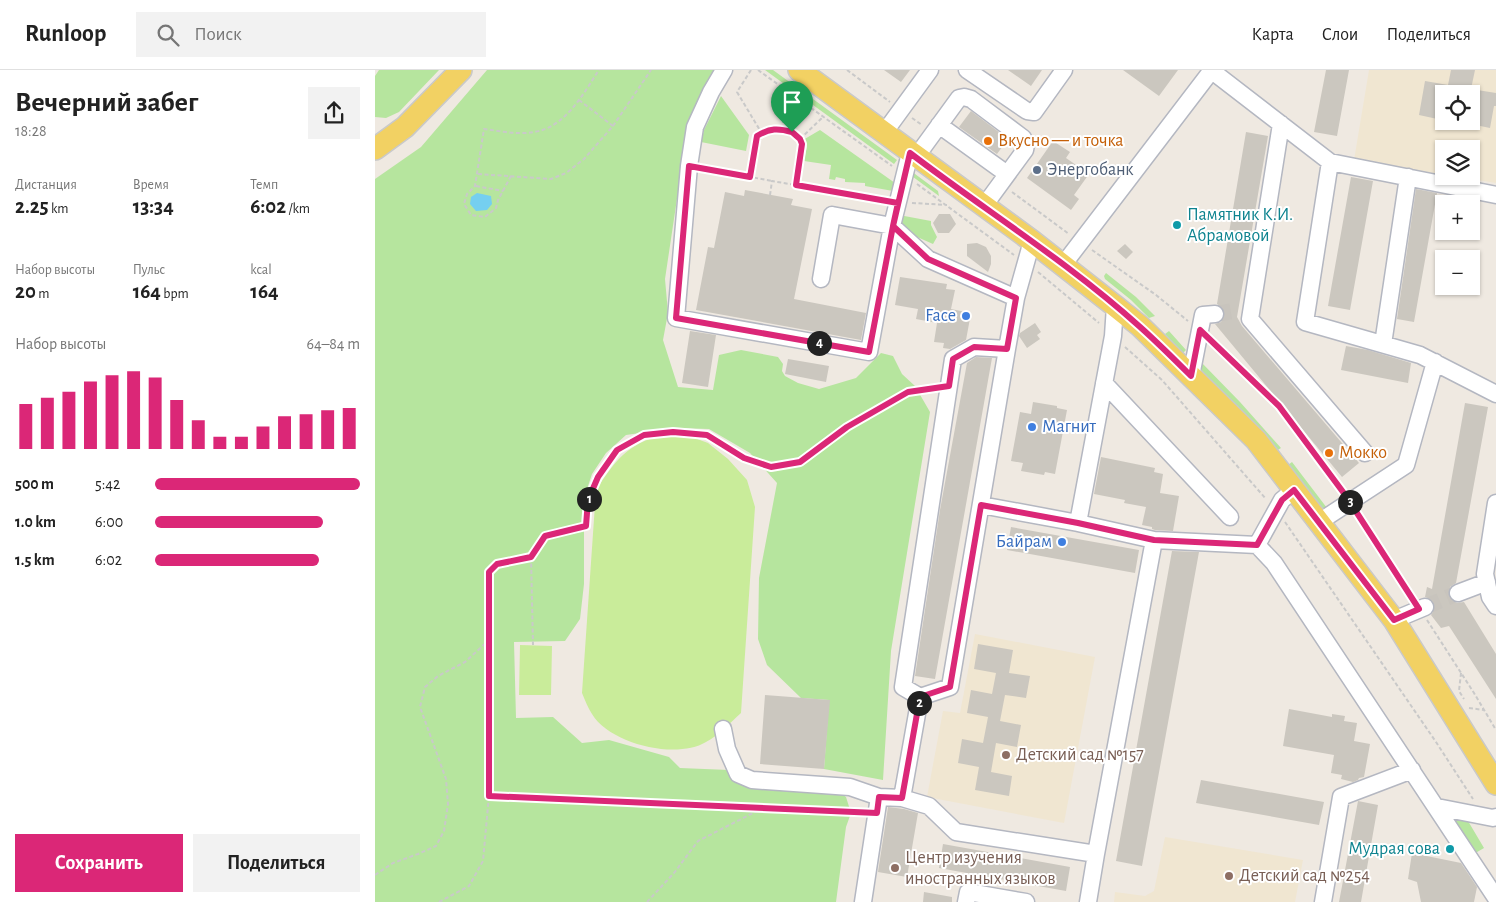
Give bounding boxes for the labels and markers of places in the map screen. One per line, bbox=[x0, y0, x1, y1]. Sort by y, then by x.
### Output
pin bbox=[771, 81, 813, 132]
place label: Вкусно — и точка bbox=[998, 132, 1124, 150]
marker: Вкусно — и точка bbox=[982, 135, 994, 147]
place label: Энергобанк bbox=[1047, 160, 1134, 179]
marker: Энергобанк bbox=[1031, 164, 1043, 176]
place label: Памятник К.И. Абрамовой bbox=[1187, 206, 1293, 245]
marker: Памятник К.И. Абрамовой bbox=[1171, 219, 1183, 231]
place label: Face bbox=[925, 307, 956, 325]
marker: Face bbox=[960, 310, 972, 322]
pin: 4 bbox=[807, 330, 831, 356]
place label: Магнит bbox=[1042, 418, 1097, 436]
marker: Магнит bbox=[1026, 421, 1038, 433]
place label: Мокко bbox=[1339, 444, 1387, 462]
marker: Мокко bbox=[1323, 447, 1335, 459]
pin: 1 bbox=[577, 486, 601, 512]
pin: 3 bbox=[1337, 490, 1363, 514]
place label: Байрам bbox=[996, 533, 1052, 551]
marker: Байрам bbox=[1056, 536, 1068, 548]
pin: 2 bbox=[907, 690, 931, 716]
place label: Детский сад №157 bbox=[1016, 746, 1144, 764]
marker: Детский сад №157 bbox=[1000, 749, 1012, 761]
place label: Мудрая сова bbox=[1348, 840, 1440, 858]
marker: Мудрая сова bbox=[1444, 843, 1456, 855]
place label: Центр изучения иностранных языков bbox=[905, 849, 1056, 888]
marker: Центр изучения иностранных языков bbox=[889, 862, 901, 874]
place label: Детский сад №254 bbox=[1239, 867, 1370, 885]
marker: Детский сад №254 bbox=[1223, 870, 1235, 882]

